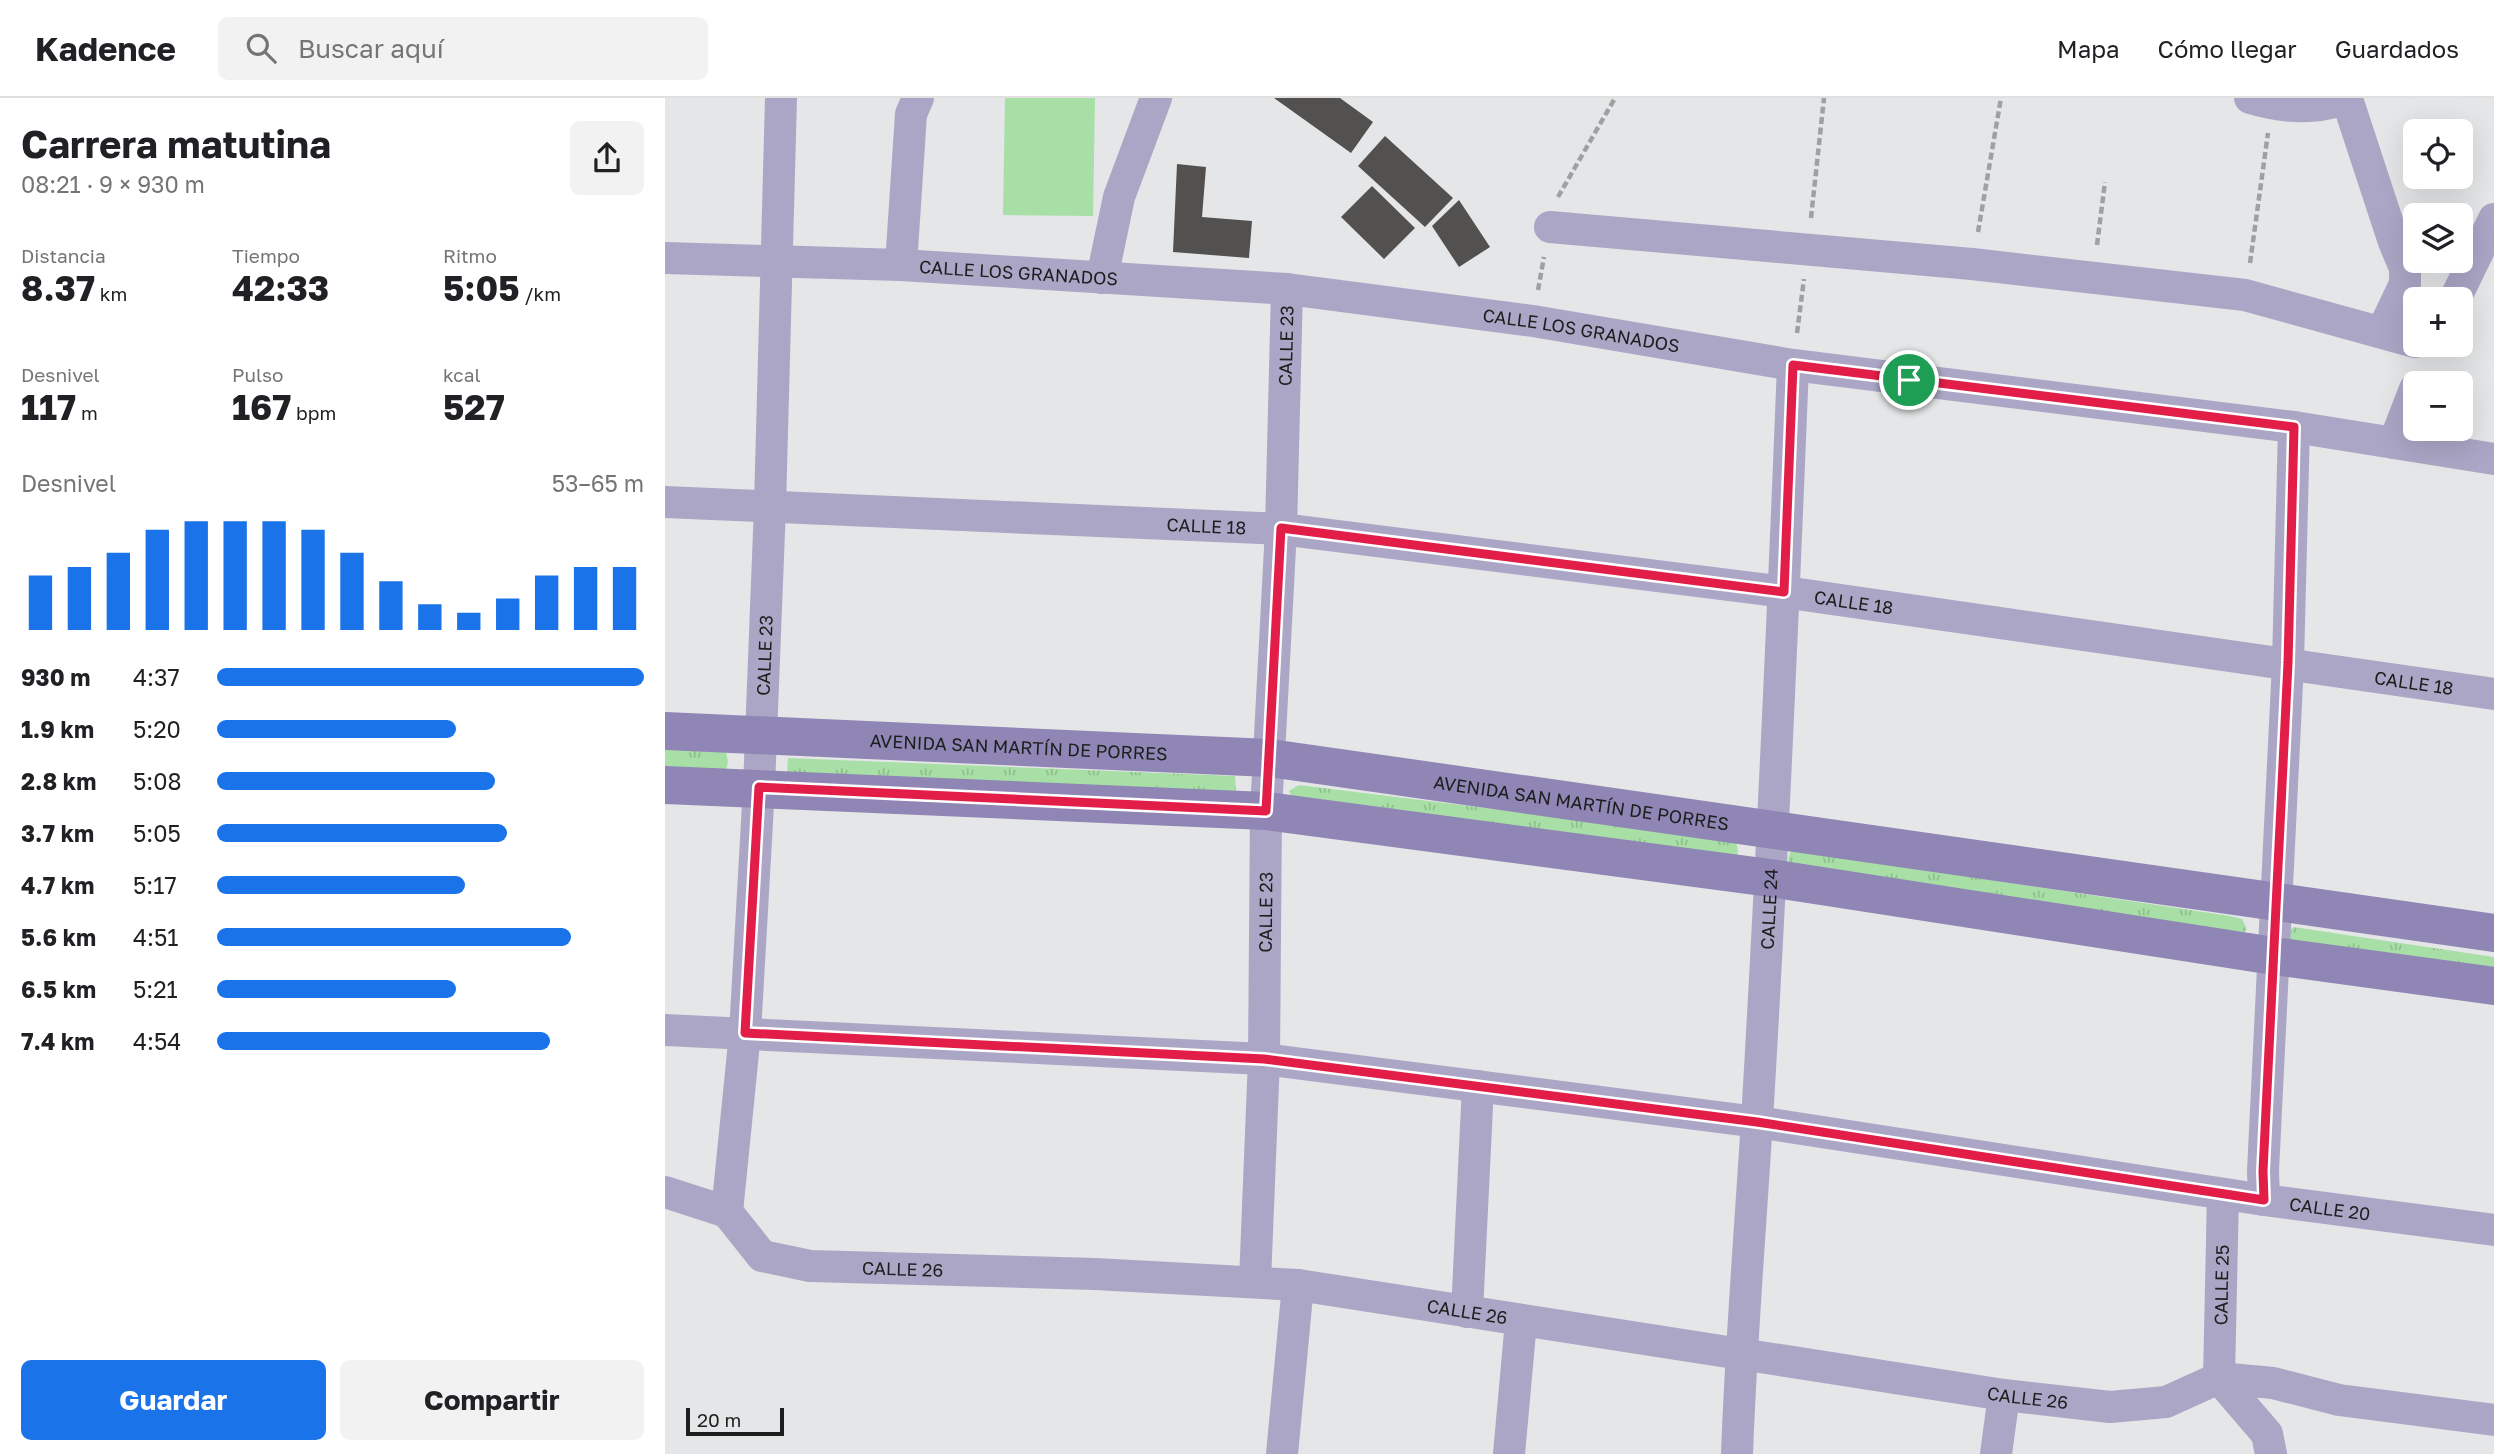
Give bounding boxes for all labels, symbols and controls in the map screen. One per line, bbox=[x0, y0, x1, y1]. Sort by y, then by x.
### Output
search box bbox=[218, 17, 708, 80]
text: Kadence bbox=[35, 29, 176, 68]
icon: search bbox=[242, 29, 280, 67]
text: Buscar aquí bbox=[298, 33, 444, 64]
text: Mapa bbox=[2057, 34, 2120, 63]
text: Cómo llegar bbox=[2158, 34, 2297, 63]
text: Guardados bbox=[2335, 34, 2459, 63]
map controls bbox=[2403, 119, 2473, 441]
button: locate bbox=[2403, 119, 2473, 189]
text: Carrera matutina bbox=[21, 121, 331, 166]
button: share bbox=[570, 121, 644, 195]
text: 08:21 · 9 × 930 m bbox=[21, 170, 205, 198]
button: layers bbox=[2403, 203, 2473, 273]
text: Distancia bbox=[21, 244, 106, 267]
text: Tiempo bbox=[232, 244, 300, 267]
text: Ritmo bbox=[443, 244, 497, 267]
street label: CALLE LOS GRANADOS bbox=[919, 255, 1119, 289]
text: 8.37 bbox=[21, 267, 95, 309]
text: 42:33 bbox=[232, 267, 329, 309]
text: 5:05 bbox=[443, 267, 520, 309]
text: km bbox=[95, 282, 127, 305]
text: /km bbox=[520, 282, 561, 305]
button: + bbox=[2403, 287, 2473, 357]
street label: CALLE LOS GRANADOS bbox=[1482, 304, 1681, 357]
street label: CALLE 23 bbox=[1274, 305, 1298, 386]
pin bbox=[1879, 350, 1939, 410]
icon: arrive bbox=[1890, 361, 1928, 399]
text: Desnivel bbox=[21, 363, 100, 386]
text: Pulso bbox=[232, 363, 284, 386]
text: kcal bbox=[443, 363, 481, 386]
button: − bbox=[2403, 371, 2473, 441]
text: 117 bbox=[21, 386, 76, 428]
text: 167 bbox=[232, 386, 291, 428]
text: 527 bbox=[443, 386, 505, 428]
text: m bbox=[76, 401, 98, 424]
text: bpm bbox=[291, 401, 336, 424]
text: Desnivel bbox=[21, 469, 116, 497]
text: 53–65 m bbox=[552, 469, 644, 497]
street label: CALLE 18 bbox=[1166, 513, 1247, 538]
street label: CALLE 18 bbox=[1813, 585, 1895, 619]
street label: CALLE 23 bbox=[752, 615, 777, 696]
text: 930 m bbox=[21, 663, 90, 691]
text: 4:37 bbox=[133, 663, 180, 691]
street label: CALLE 18 bbox=[2373, 666, 2455, 699]
text: 1.9 km bbox=[21, 715, 94, 743]
text: 5:20 bbox=[133, 715, 181, 743]
street label: AVENIDA SAN MARTÍN DE PORRES bbox=[869, 729, 1168, 764]
text: 2.8 km bbox=[21, 767, 96, 795]
text: 5:08 bbox=[133, 767, 182, 795]
street label: AVENIDA SAN MARTÍN DE PORRES bbox=[1432, 771, 1730, 834]
text: 3.7 km bbox=[21, 819, 94, 847]
text: 5:05 bbox=[133, 819, 181, 847]
street label: CALLE 24 bbox=[1756, 868, 1782, 950]
text: 4.7 km bbox=[21, 871, 95, 899]
text: 5:17 bbox=[133, 871, 177, 899]
street label: CALLE 23 bbox=[1254, 872, 1277, 953]
text: 5.6 km bbox=[21, 923, 96, 951]
text: 4:51 bbox=[133, 923, 178, 951]
text: 6.5 km bbox=[21, 975, 96, 1003]
text: 5:21 bbox=[133, 975, 178, 1003]
text: 7.4 km bbox=[21, 1027, 95, 1055]
text: 4:54 bbox=[133, 1027, 181, 1055]
street label: CALLE 20 bbox=[2288, 1192, 2372, 1225]
street label: CALLE 25 bbox=[2209, 1244, 2233, 1326]
street label: CALLE 26 bbox=[862, 1256, 944, 1281]
street label: CALLE 26 bbox=[1425, 1294, 1509, 1329]
button: Guardar bbox=[21, 1360, 326, 1440]
button: Compartir bbox=[340, 1360, 644, 1440]
street label: CALLE 26 bbox=[1986, 1382, 2069, 1413]
scale bar bbox=[686, 1405, 784, 1437]
text: 20 m bbox=[697, 1408, 741, 1431]

